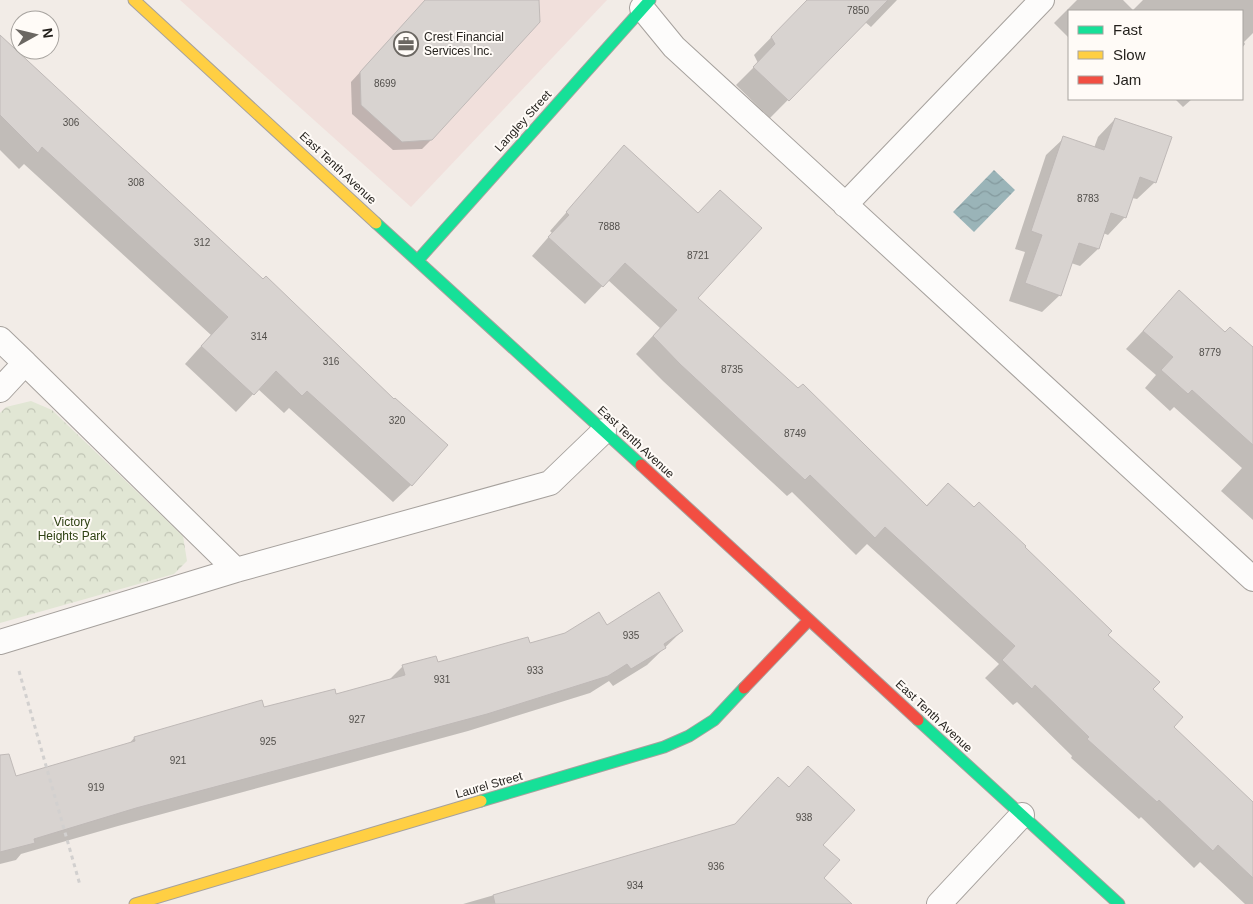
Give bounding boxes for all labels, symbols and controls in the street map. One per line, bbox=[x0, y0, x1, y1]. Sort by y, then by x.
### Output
house number: 7850 bbox=[847, 5, 870, 16]
north arrow bbox=[10, 10, 60, 60]
legend bbox=[1068, 10, 1243, 100]
text: Fast bbox=[1113, 21, 1143, 38]
text: N bbox=[39, 27, 57, 39]
place label: Crest Financial Services Inc. bbox=[424, 30, 504, 58]
office icon: Crest Financial Services Inc. bbox=[393, 31, 419, 57]
text: Slow bbox=[1113, 46, 1146, 63]
text: Jam bbox=[1113, 71, 1141, 88]
house number: 8699 bbox=[374, 78, 397, 89]
street label: Langley Street bbox=[492, 87, 555, 154]
house number: 306 bbox=[63, 117, 80, 128]
street label: East Tenth Avenue bbox=[297, 129, 379, 207]
house number: 308 bbox=[128, 177, 145, 188]
house number: 8783 bbox=[1077, 193, 1100, 204]
house number: 7888 bbox=[598, 221, 621, 232]
house number: 312 bbox=[194, 237, 211, 248]
house number: 8721 bbox=[687, 250, 710, 261]
house number: 314 bbox=[251, 331, 268, 342]
house number: 8779 bbox=[1199, 347, 1222, 358]
house number: 316 bbox=[323, 356, 340, 367]
house number: 8735 bbox=[721, 364, 744, 375]
street label: East Tenth Avenue bbox=[595, 403, 677, 481]
house number: 320 bbox=[389, 415, 406, 426]
house number: 8749 bbox=[784, 428, 807, 439]
park label: Victory Heights Park bbox=[38, 515, 107, 543]
house number: 935 bbox=[623, 630, 640, 641]
house number: 933 bbox=[527, 665, 544, 676]
house number: 931 bbox=[434, 674, 451, 685]
street label: East Tenth Avenue bbox=[893, 677, 975, 755]
house number: 927 bbox=[349, 714, 366, 725]
house number: 925 bbox=[260, 736, 277, 747]
house number: 921 bbox=[170, 755, 187, 766]
street label: Laurel Street bbox=[454, 769, 525, 801]
house number: 919 bbox=[88, 782, 105, 793]
house number: 938 bbox=[796, 812, 813, 823]
house number: 936 bbox=[708, 861, 725, 872]
house number: 934 bbox=[627, 880, 644, 891]

